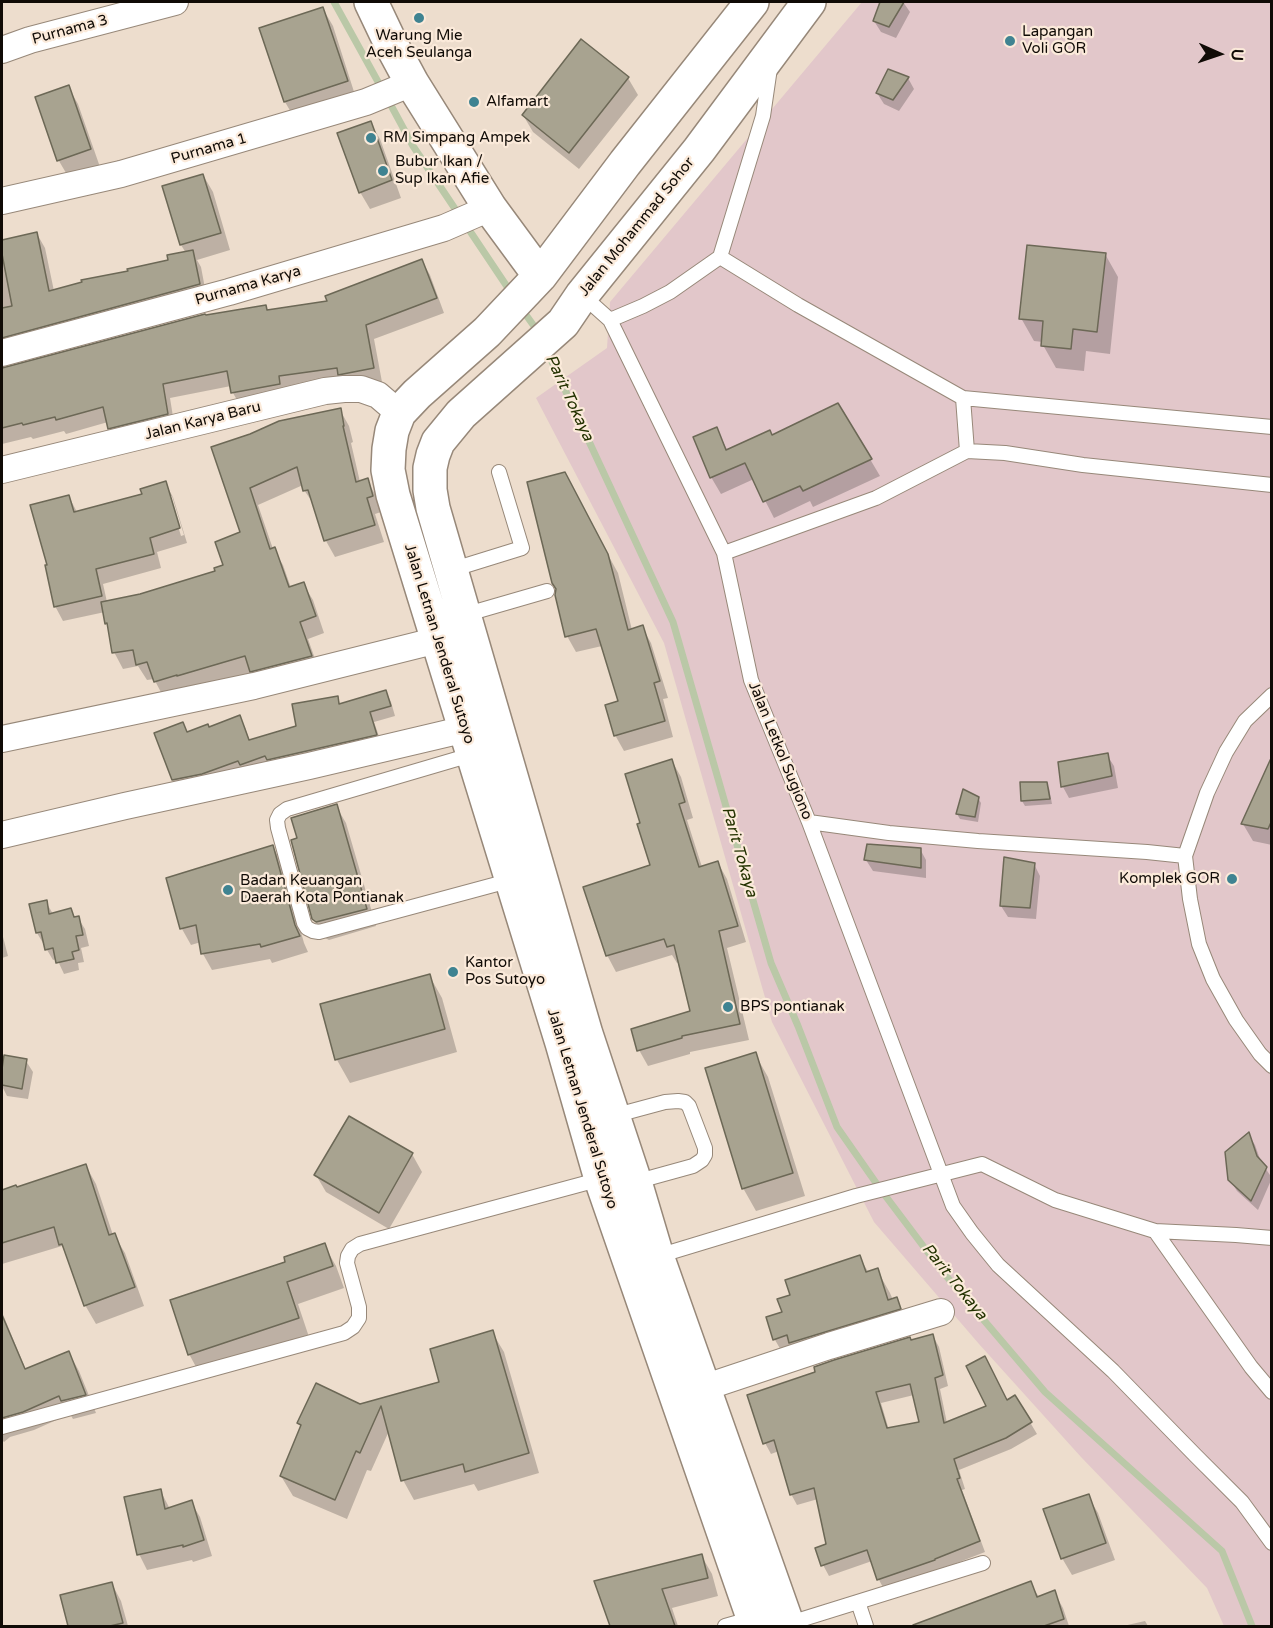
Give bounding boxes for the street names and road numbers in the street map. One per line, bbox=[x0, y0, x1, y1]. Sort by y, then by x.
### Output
street label: Purnama 3 bbox=[30, 11, 110, 49]
street label: Purnama 1 bbox=[169, 130, 249, 168]
street label: Jalan Mohammad Sohor bbox=[575, 154, 699, 300]
street label: Purnama Karya bbox=[193, 262, 303, 310]
street label: Jalan Karya Baru bbox=[143, 398, 263, 444]
street label: Jalan Letnan Jenderal Sutoyo bbox=[400, 542, 478, 746]
street label: Jalan Letkol Sugiono bbox=[744, 679, 816, 823]
street label: Jalan Letnan Jenderal Sutoyo bbox=[543, 1007, 621, 1211]

